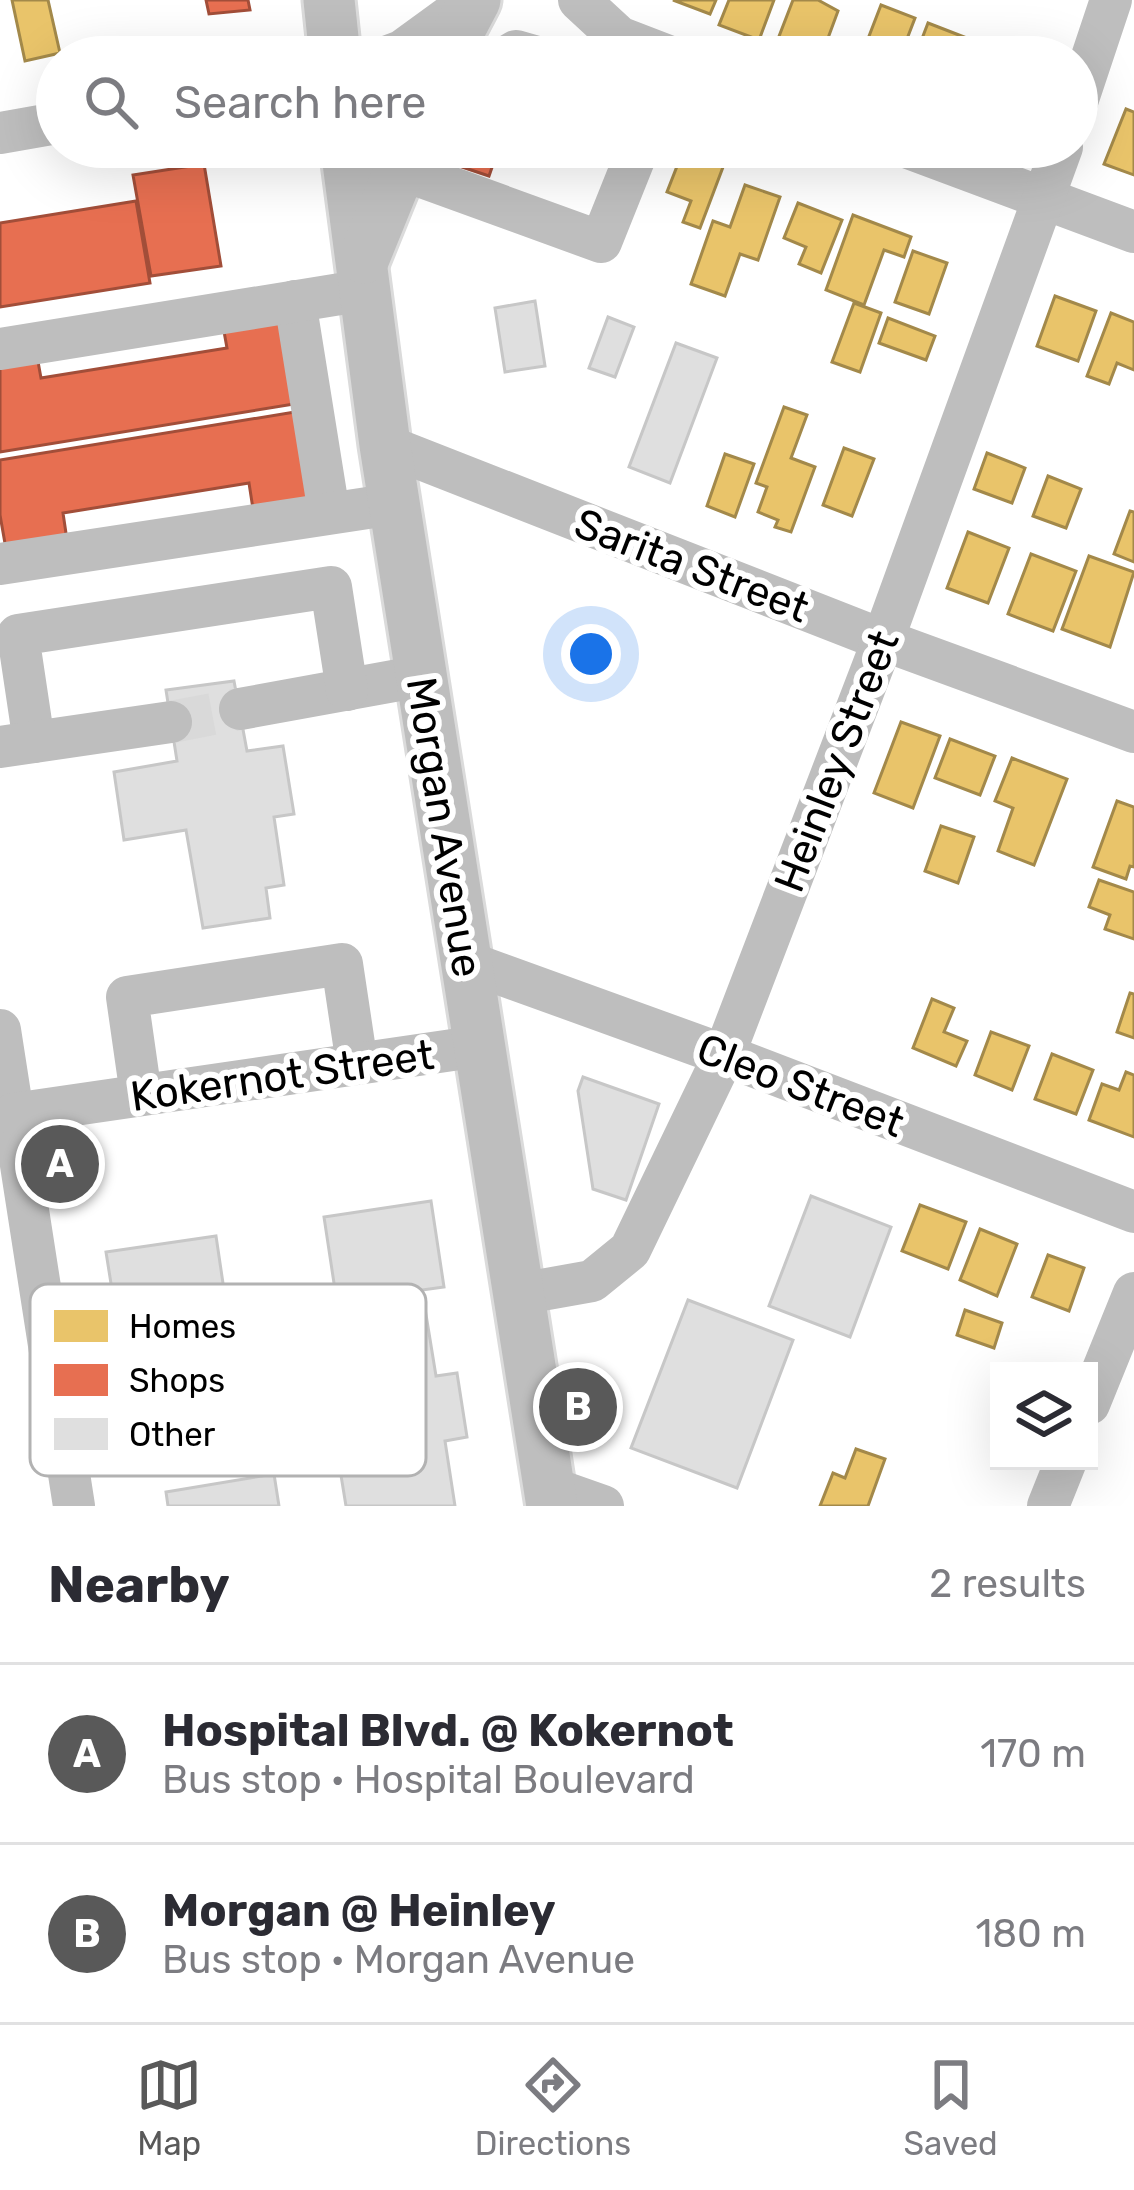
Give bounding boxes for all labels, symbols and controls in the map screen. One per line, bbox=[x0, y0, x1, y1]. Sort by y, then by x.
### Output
search box bbox=[36, 36, 1098, 168]
icon: search bbox=[78, 69, 144, 135]
text: Search here bbox=[174, 76, 426, 129]
street label: Sarita Street bbox=[567, 498, 816, 633]
your location bbox=[561, 624, 621, 684]
street label: Heinley Street bbox=[764, 624, 910, 899]
street label: Morgan Avenue bbox=[396, 674, 492, 981]
street label: Cleo Street bbox=[690, 1024, 911, 1148]
street label: Kokernot Street bbox=[127, 1030, 437, 1122]
pin: A bbox=[21, 1119, 99, 1209]
legend bbox=[30, 1284, 426, 1476]
text: Homes bbox=[129, 1307, 236, 1346]
text: Shops bbox=[129, 1361, 225, 1400]
pin: B bbox=[539, 1362, 617, 1452]
map controls bbox=[990, 1362, 1098, 1470]
button: layers bbox=[990, 1362, 1098, 1470]
text: Other bbox=[129, 1415, 216, 1454]
text: Nearby bbox=[48, 1554, 230, 1615]
text: 2 results bbox=[929, 1561, 1086, 1607]
text: Hospital Blvd. @ Kokernot bbox=[162, 1704, 734, 1757]
text: A bbox=[73, 1731, 101, 1777]
text: 170 m bbox=[980, 1731, 1086, 1777]
text: Bus stop · Hospital Boulevard bbox=[162, 1757, 695, 1803]
text: Morgan @ Heinley bbox=[162, 1884, 556, 1937]
text: B bbox=[73, 1911, 101, 1957]
text: 180 m bbox=[976, 1911, 1086, 1957]
text: Bus stop · Morgan Avenue bbox=[162, 1937, 635, 1983]
tab: Map bbox=[136, 2052, 202, 2163]
tab: Directions bbox=[475, 2052, 631, 2163]
tab: Saved bbox=[904, 2052, 998, 2163]

